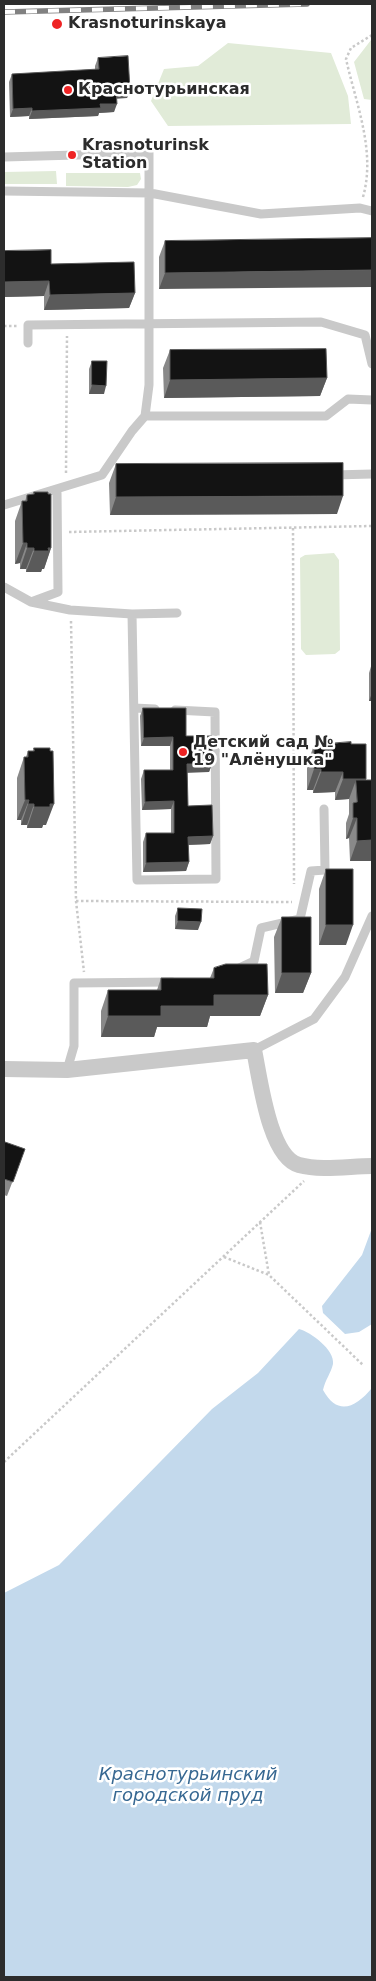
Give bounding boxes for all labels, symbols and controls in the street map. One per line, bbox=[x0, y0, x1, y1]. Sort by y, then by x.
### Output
place label: Krasnoturinskaya bbox=[68, 14, 226, 34]
marker: Krasnoturinskaya bbox=[50, 17, 64, 31]
place label: Краснотурьинская bbox=[78, 80, 250, 100]
marker: Краснотурьинская bbox=[62, 84, 74, 96]
place label: Krasnoturinsk Station bbox=[82, 136, 209, 174]
marker: Krasnoturinsk Station bbox=[66, 149, 78, 161]
place label: Детский сад № 19 "Алёнушка" bbox=[193, 733, 334, 771]
marker: Детский сад № 19 "Алёнушка" bbox=[177, 746, 189, 758]
water label: Краснотурьинский городской пруд bbox=[99, 1764, 277, 1806]

